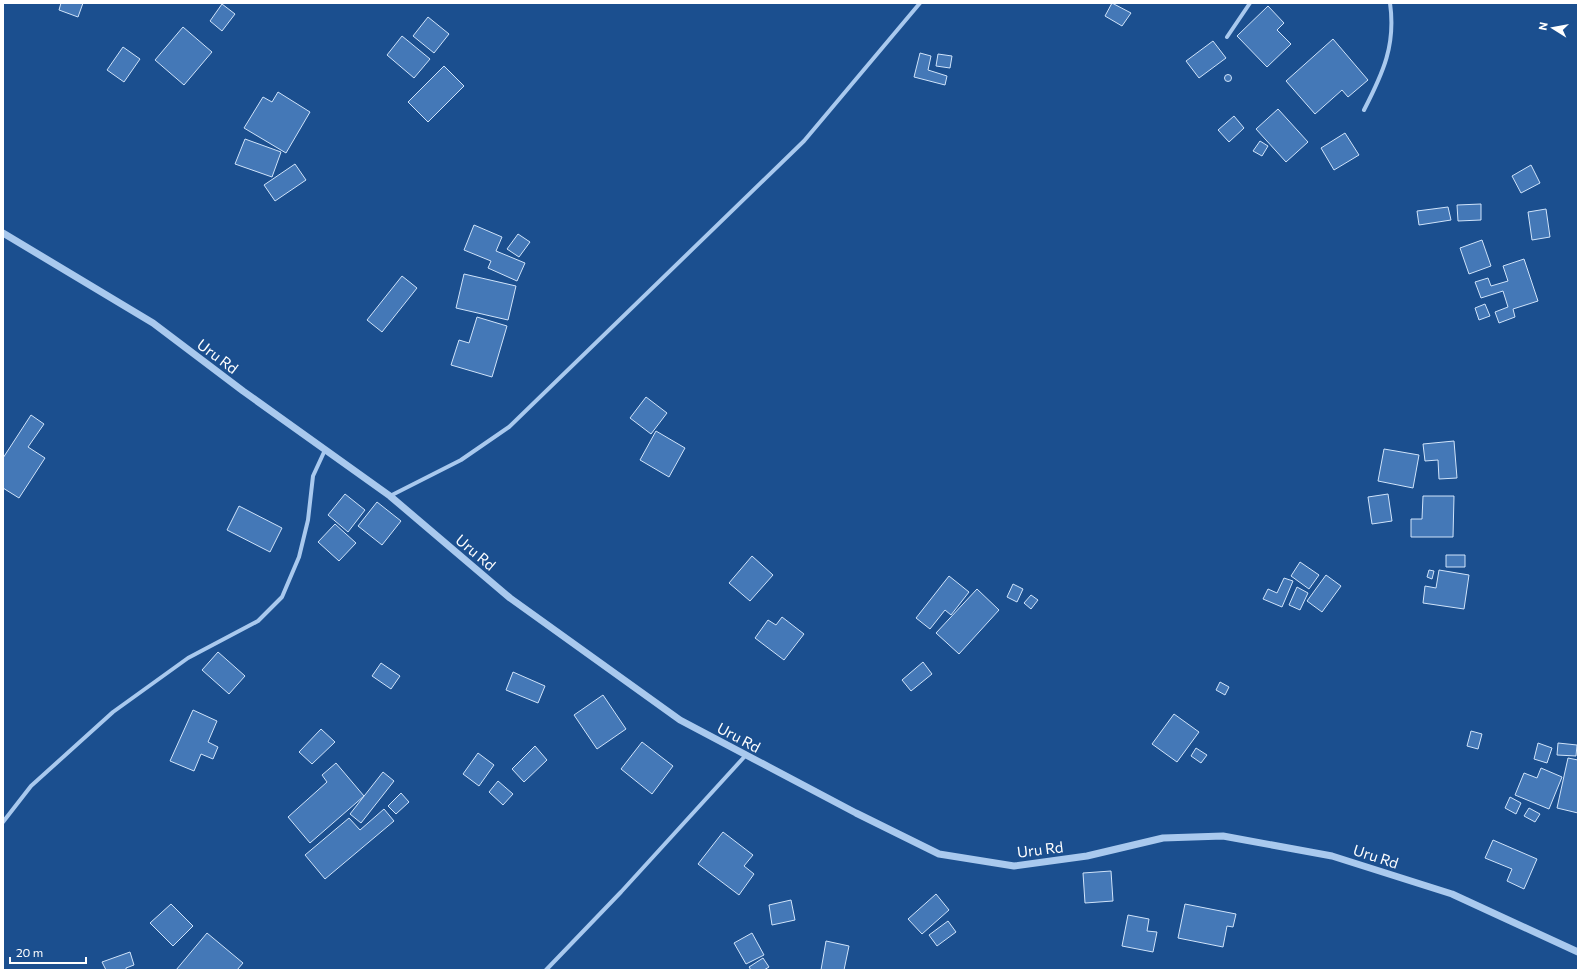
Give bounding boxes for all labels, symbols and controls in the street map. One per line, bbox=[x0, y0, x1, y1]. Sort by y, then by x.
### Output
north arrow bbox=[1533, 8, 1573, 48]
text: N bbox=[1536, 21, 1550, 31]
street label: Uru Rd bbox=[194, 335, 242, 377]
street label: Uru Rd bbox=[452, 530, 500, 574]
street label: Uru Rd bbox=[714, 718, 764, 756]
street label: Uru Rd bbox=[1016, 837, 1064, 861]
street label: Uru Rd bbox=[1351, 840, 1401, 872]
scale bar bbox=[10, 939, 86, 965]
text: 20 m bbox=[16, 945, 43, 959]

